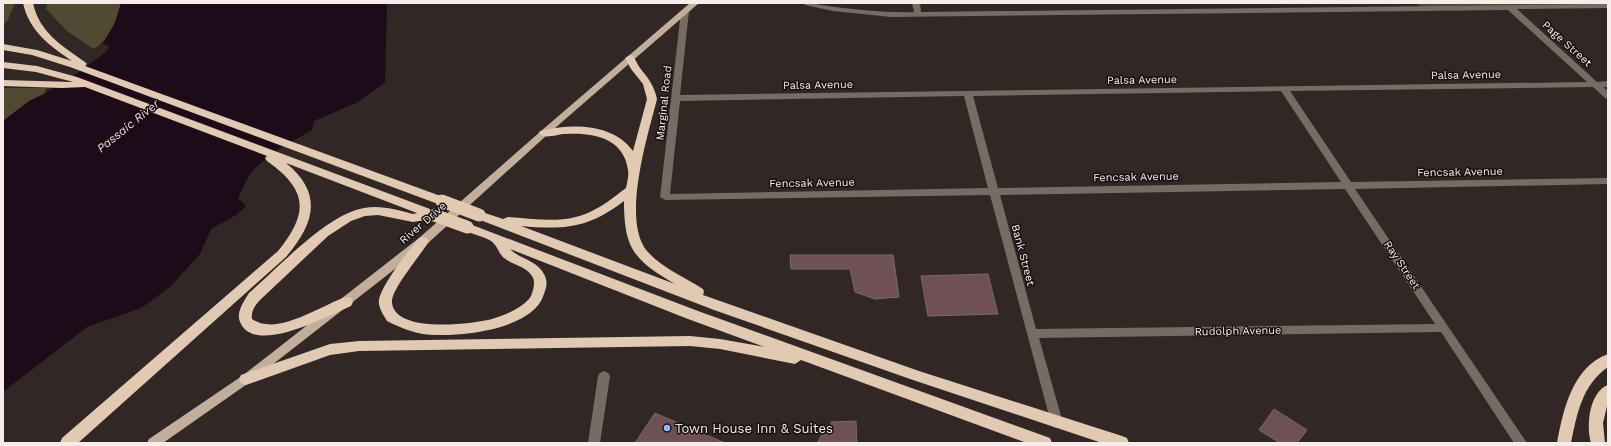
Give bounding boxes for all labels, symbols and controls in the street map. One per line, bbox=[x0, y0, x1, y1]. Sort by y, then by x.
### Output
street label: Page Street bbox=[1540, 18, 1595, 70]
street label: Marginal Road bbox=[654, 65, 674, 141]
street label: Palsa Avenue bbox=[1431, 68, 1501, 82]
street label: Palsa Avenue bbox=[1107, 73, 1177, 87]
street label: Palsa Avenue bbox=[783, 78, 853, 92]
water label: Passaic River bbox=[94, 96, 163, 155]
street label: Fencsak Avenue bbox=[1417, 165, 1503, 179]
street label: Fencsak Avenue bbox=[1093, 170, 1179, 184]
street label: Fencsak Avenue bbox=[769, 176, 855, 190]
street label: River Drive bbox=[397, 199, 449, 247]
street label: Bank Street bbox=[1009, 223, 1038, 288]
street label: Ray Street bbox=[1381, 238, 1423, 292]
street label: Rudolph Avenue bbox=[1195, 324, 1281, 338]
place label: Town House Inn & Suites bbox=[675, 421, 833, 436]
marker: Town House Inn & Suites bbox=[662, 423, 672, 433]

